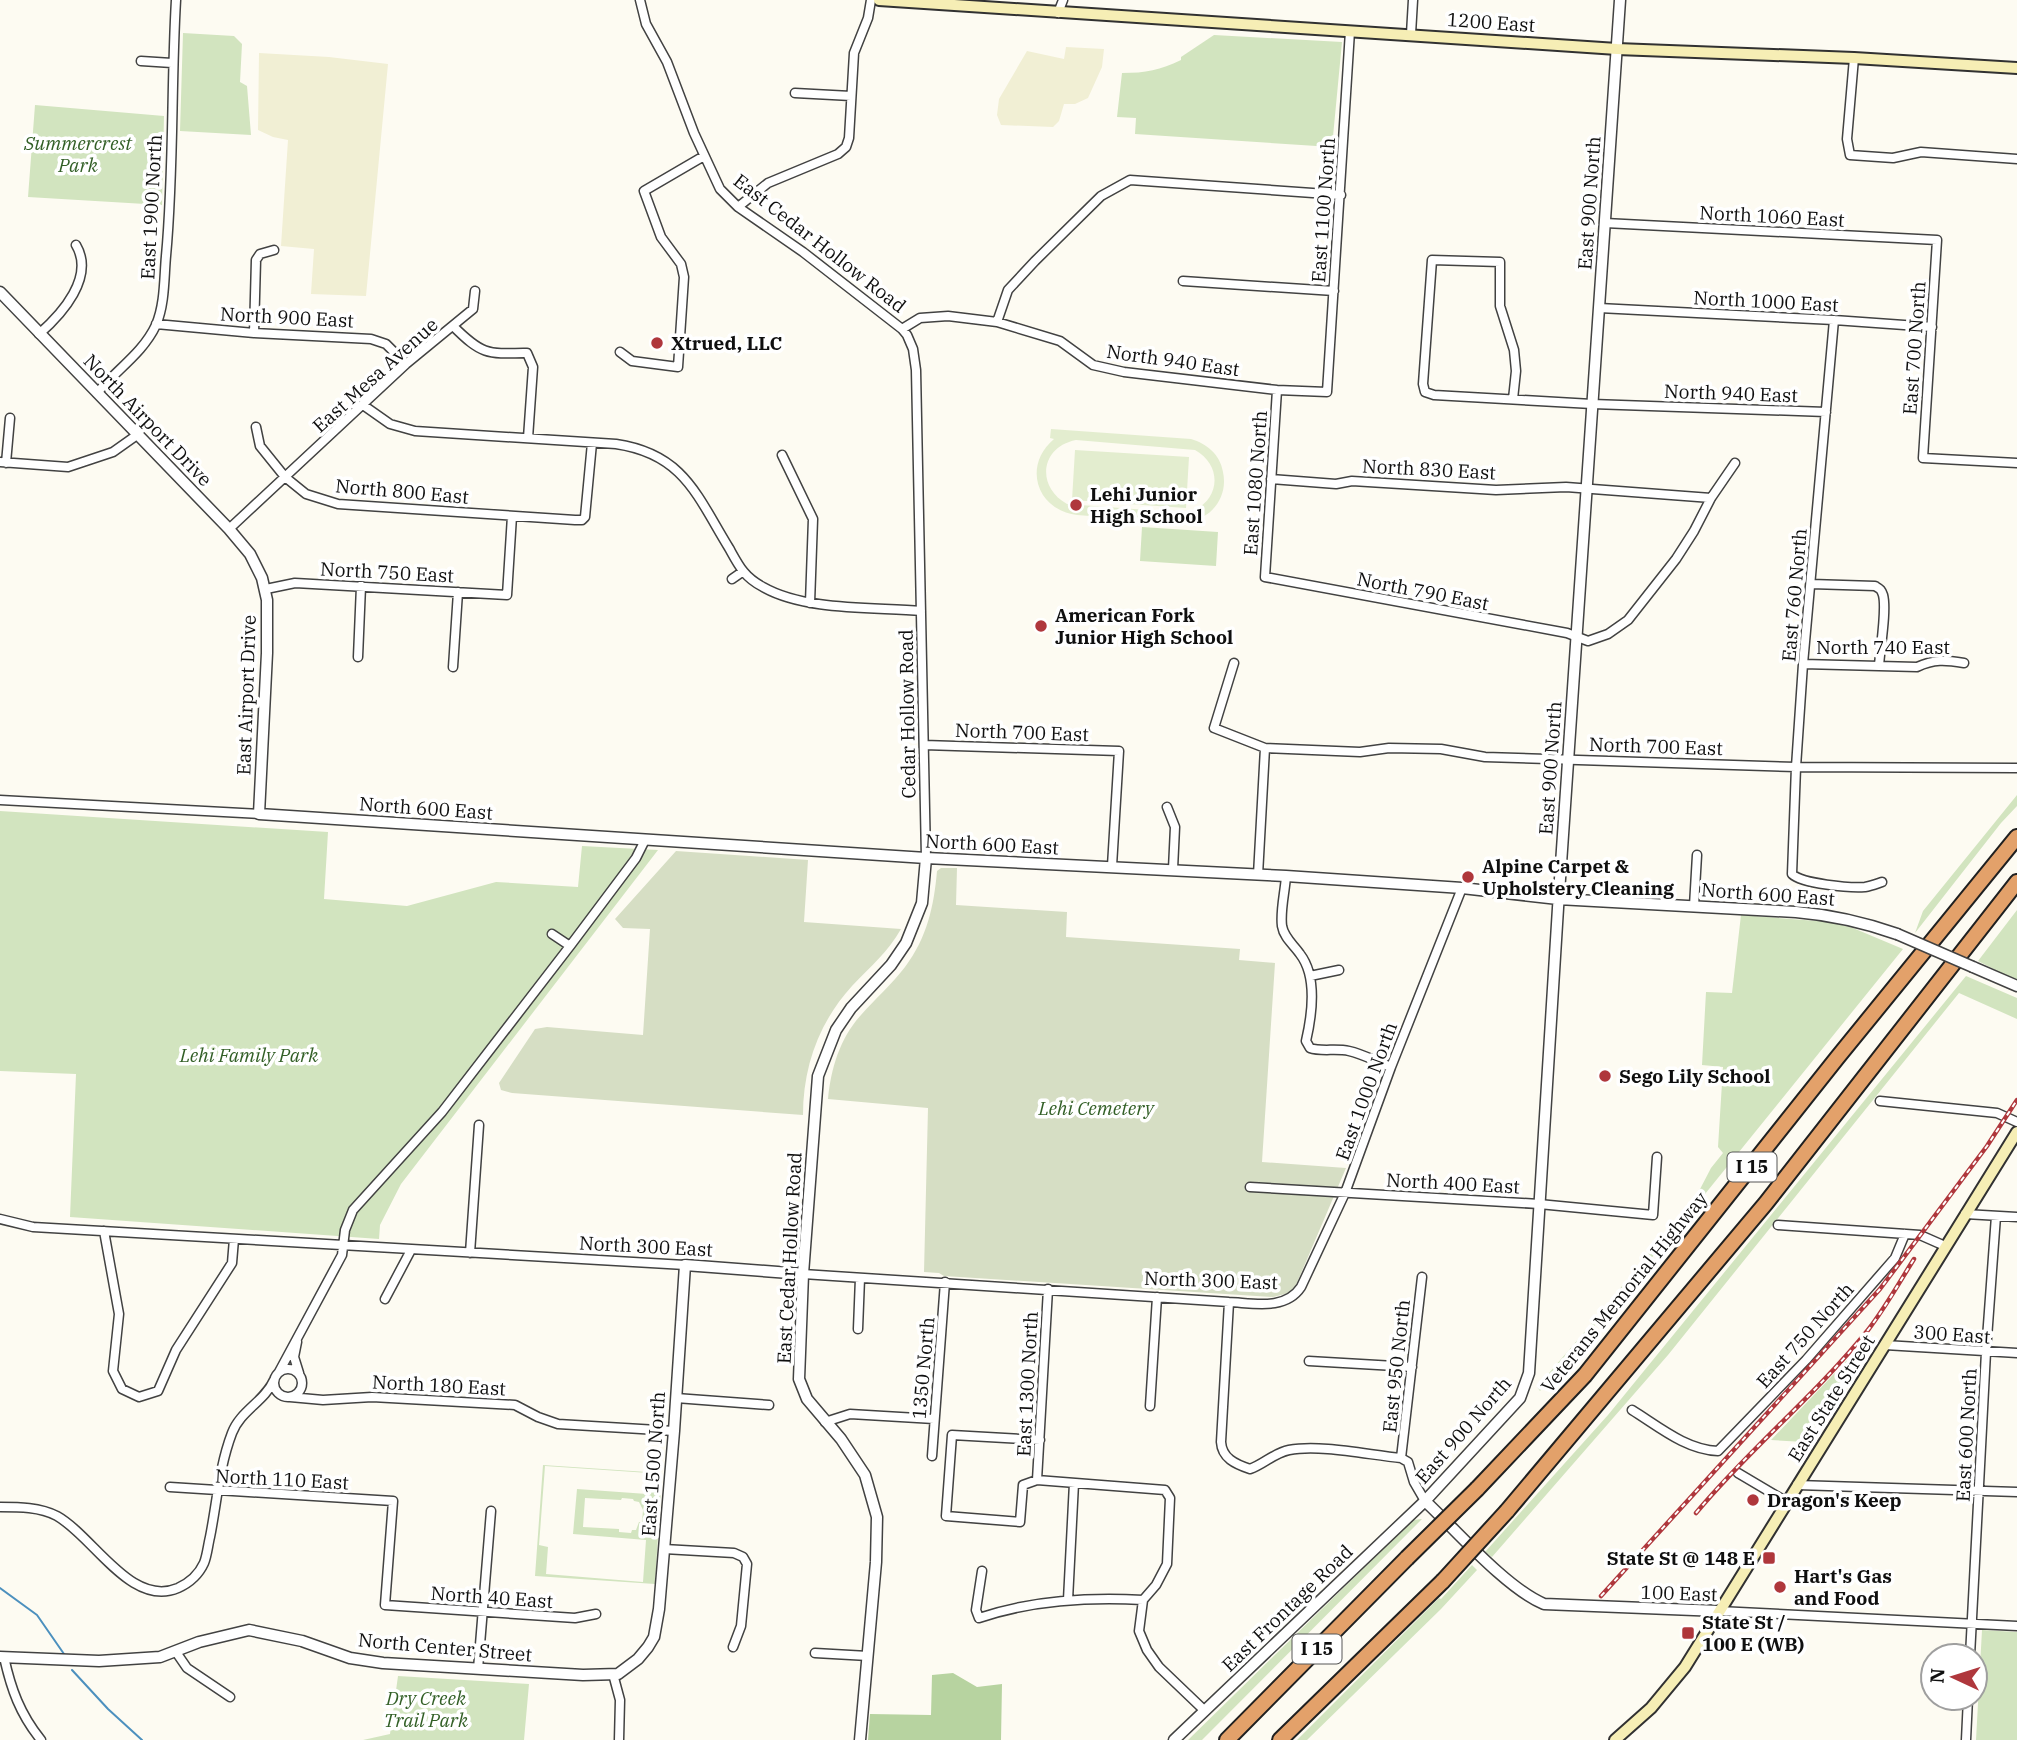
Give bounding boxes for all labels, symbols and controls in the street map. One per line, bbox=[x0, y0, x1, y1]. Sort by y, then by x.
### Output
street label: 1200 East bbox=[1446, 7, 1536, 37]
park label: Summercrest Park bbox=[23, 131, 133, 177]
street label: East 1900 North bbox=[135, 134, 167, 280]
street label: East 900 North bbox=[1572, 135, 1606, 271]
street label: East 1100 North bbox=[1306, 137, 1340, 283]
street label: East Cedar Hollow Road bbox=[729, 168, 911, 318]
street label: North 1060 East bbox=[1699, 200, 1846, 232]
street label: East 700 North bbox=[1897, 280, 1931, 416]
street label: North 1000 East bbox=[1693, 285, 1840, 317]
street label: North 900 East bbox=[219, 302, 355, 333]
street label: East Mesa Avenue bbox=[307, 312, 443, 438]
place label: Xtrued, LLC bbox=[671, 331, 782, 355]
marker: Xtrued, LLC bbox=[649, 335, 665, 351]
street label: North 940 East bbox=[1105, 339, 1241, 381]
street label: North Airport Drive bbox=[79, 349, 217, 491]
street label: North 940 East bbox=[1664, 379, 1799, 407]
street label: East 1080 North bbox=[1238, 410, 1272, 556]
street label: North 830 East bbox=[1361, 454, 1497, 485]
street label: North 800 East bbox=[334, 473, 470, 509]
place label: Lehi Junior High School bbox=[1090, 482, 1203, 528]
marker: Lehi Junior High School bbox=[1068, 497, 1084, 513]
street label: East 760 North bbox=[1776, 527, 1812, 663]
street label: North 750 East bbox=[319, 557, 455, 588]
street label: North 790 East bbox=[1355, 566, 1491, 616]
place label: American Fork Junior High School bbox=[1055, 603, 1233, 649]
street label: East Airport Drive bbox=[231, 614, 261, 776]
marker: American Fork Junior High School bbox=[1033, 618, 1049, 634]
street label: Cedar Hollow Road bbox=[894, 629, 920, 799]
street label: North 740 East bbox=[1816, 635, 1950, 659]
street label: East 900 North bbox=[1533, 700, 1567, 836]
street label: North 700 East bbox=[955, 718, 1090, 746]
street label: North 700 East bbox=[1589, 732, 1724, 760]
street label: North 600 East bbox=[358, 791, 494, 825]
street label: North 600 East bbox=[924, 829, 1060, 860]
place label: Alpine Carpet & Upholstery Cleaning bbox=[1482, 854, 1674, 900]
marker: Alpine Carpet & Upholstery Cleaning bbox=[1460, 869, 1476, 885]
street label: North 600 East bbox=[1700, 877, 1836, 911]
street label: East 1000 North bbox=[1330, 1018, 1402, 1163]
park label: Lehi Family Park bbox=[179, 1043, 319, 1067]
place label: Sego Lily School bbox=[1619, 1064, 1770, 1088]
marker: Sego Lily School bbox=[1597, 1068, 1613, 1084]
park label: Lehi Cemetery bbox=[1037, 1096, 1155, 1120]
street label: East Cedar Hollow Road bbox=[771, 1151, 807, 1365]
road number: I 15 bbox=[1728, 1152, 1776, 1182]
street label: North 400 East bbox=[1385, 1168, 1521, 1199]
street label: Veterans Memorial Highway bbox=[1536, 1186, 1713, 1397]
street label: North 300 East bbox=[578, 1231, 714, 1262]
street label: North 300 East bbox=[1144, 1266, 1279, 1294]
street label: East 750 North bbox=[1751, 1277, 1859, 1393]
street label: East 950 North bbox=[1377, 1298, 1415, 1434]
street label: East 1300 North bbox=[1011, 1311, 1043, 1457]
street label: 1350 North bbox=[907, 1316, 939, 1420]
street label: 300 East bbox=[1913, 1319, 1992, 1349]
street label: East State Street bbox=[1782, 1330, 1880, 1466]
street label: East 600 North bbox=[1951, 1367, 1981, 1503]
street label: North 180 East bbox=[371, 1370, 507, 1401]
street label: East 900 North bbox=[1410, 1371, 1516, 1488]
street label: East 1500 North bbox=[636, 1391, 670, 1537]
street label: North 110 East bbox=[214, 1464, 350, 1495]
place label: Dragon's Keep bbox=[1767, 1488, 1902, 1512]
marker: Dragon's Keep bbox=[1745, 1492, 1761, 1508]
street label: East Frontage Road bbox=[1217, 1539, 1357, 1677]
place label: State St @ 148 E bbox=[1607, 1546, 1755, 1570]
marker: State St @ 148 E bbox=[1761, 1550, 1777, 1566]
place label: Hart's Gas and Food bbox=[1794, 1564, 1892, 1610]
marker: Hart's Gas and Food bbox=[1772, 1579, 1788, 1595]
street label: 100 East bbox=[1640, 1580, 1718, 1606]
street label: North 40 East bbox=[430, 1581, 554, 1613]
place label: State St / 100 E (WB) bbox=[1702, 1610, 1805, 1656]
marker: State St / 100 E (WB) bbox=[1680, 1625, 1696, 1641]
street label: North Center Street bbox=[357, 1627, 533, 1667]
road number: I 15 bbox=[1292, 1634, 1342, 1664]
north arrow bbox=[1919, 1642, 1989, 1712]
text: N bbox=[1925, 1667, 1950, 1684]
park label: Dry Creek Trail Park bbox=[384, 1686, 469, 1732]

